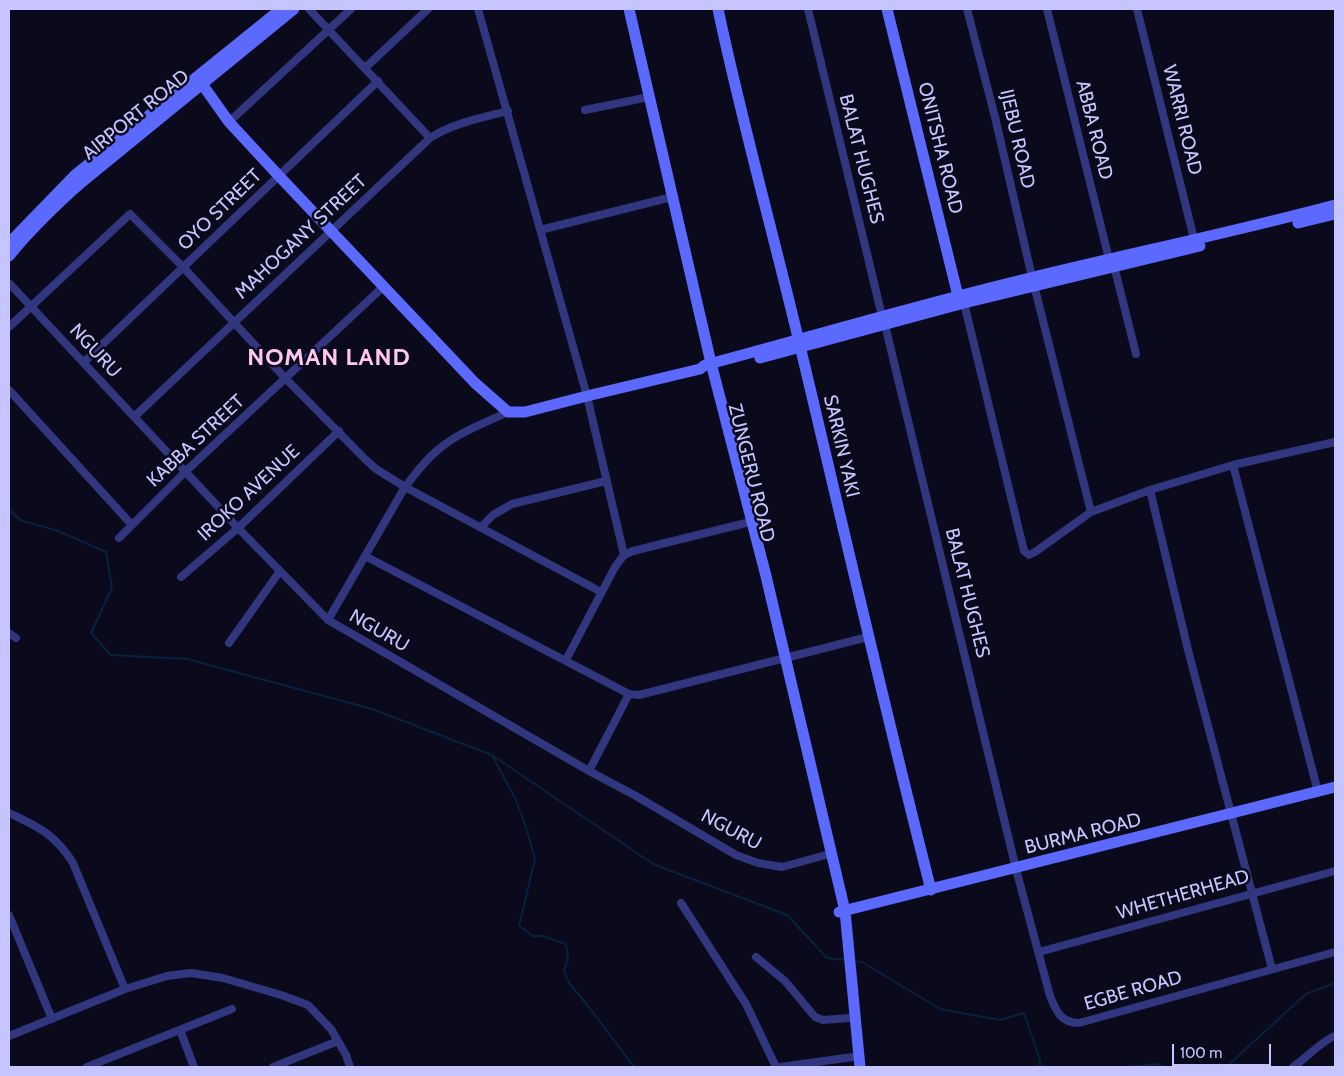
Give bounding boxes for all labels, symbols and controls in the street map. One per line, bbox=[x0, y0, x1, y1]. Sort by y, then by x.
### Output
street label: WARRI ROAD bbox=[1157, 63, 1207, 177]
street label: AIRPORT ROAD bbox=[78, 65, 194, 165]
street label: ABBA ROAD bbox=[1071, 78, 1117, 182]
street label: ONITSHA ROAD bbox=[913, 80, 967, 216]
street label: IJEBU ROAD bbox=[995, 87, 1039, 191]
street label: BALAT HUGHES bbox=[834, 92, 888, 226]
street label: OYO STREET bbox=[174, 165, 266, 255]
street label: MAHOGANY STREET bbox=[230, 170, 372, 304]
street label: NGURU bbox=[64, 319, 126, 383]
district label: NOMAN LAND bbox=[246, 344, 412, 372]
street label: KABBA STREET bbox=[143, 390, 249, 492]
street label: SARKIN YAKI bbox=[818, 393, 864, 499]
street label: ZUNGERU ROAD bbox=[723, 401, 779, 545]
street label: IROKO AVENUE bbox=[193, 440, 305, 546]
street label: BALAT HUGHES bbox=[940, 526, 994, 660]
street label: NGURU bbox=[345, 605, 413, 657]
street label: NGURU bbox=[697, 805, 765, 855]
street label: BURMA ROAD bbox=[1022, 809, 1144, 859]
street label: WHETHERHEAD bbox=[1114, 865, 1252, 925]
street label: EGBE ROAD bbox=[1081, 966, 1185, 1016]
scale bar bbox=[1174, 1034, 1273, 1066]
text: 100 m bbox=[1180, 1044, 1222, 1062]

